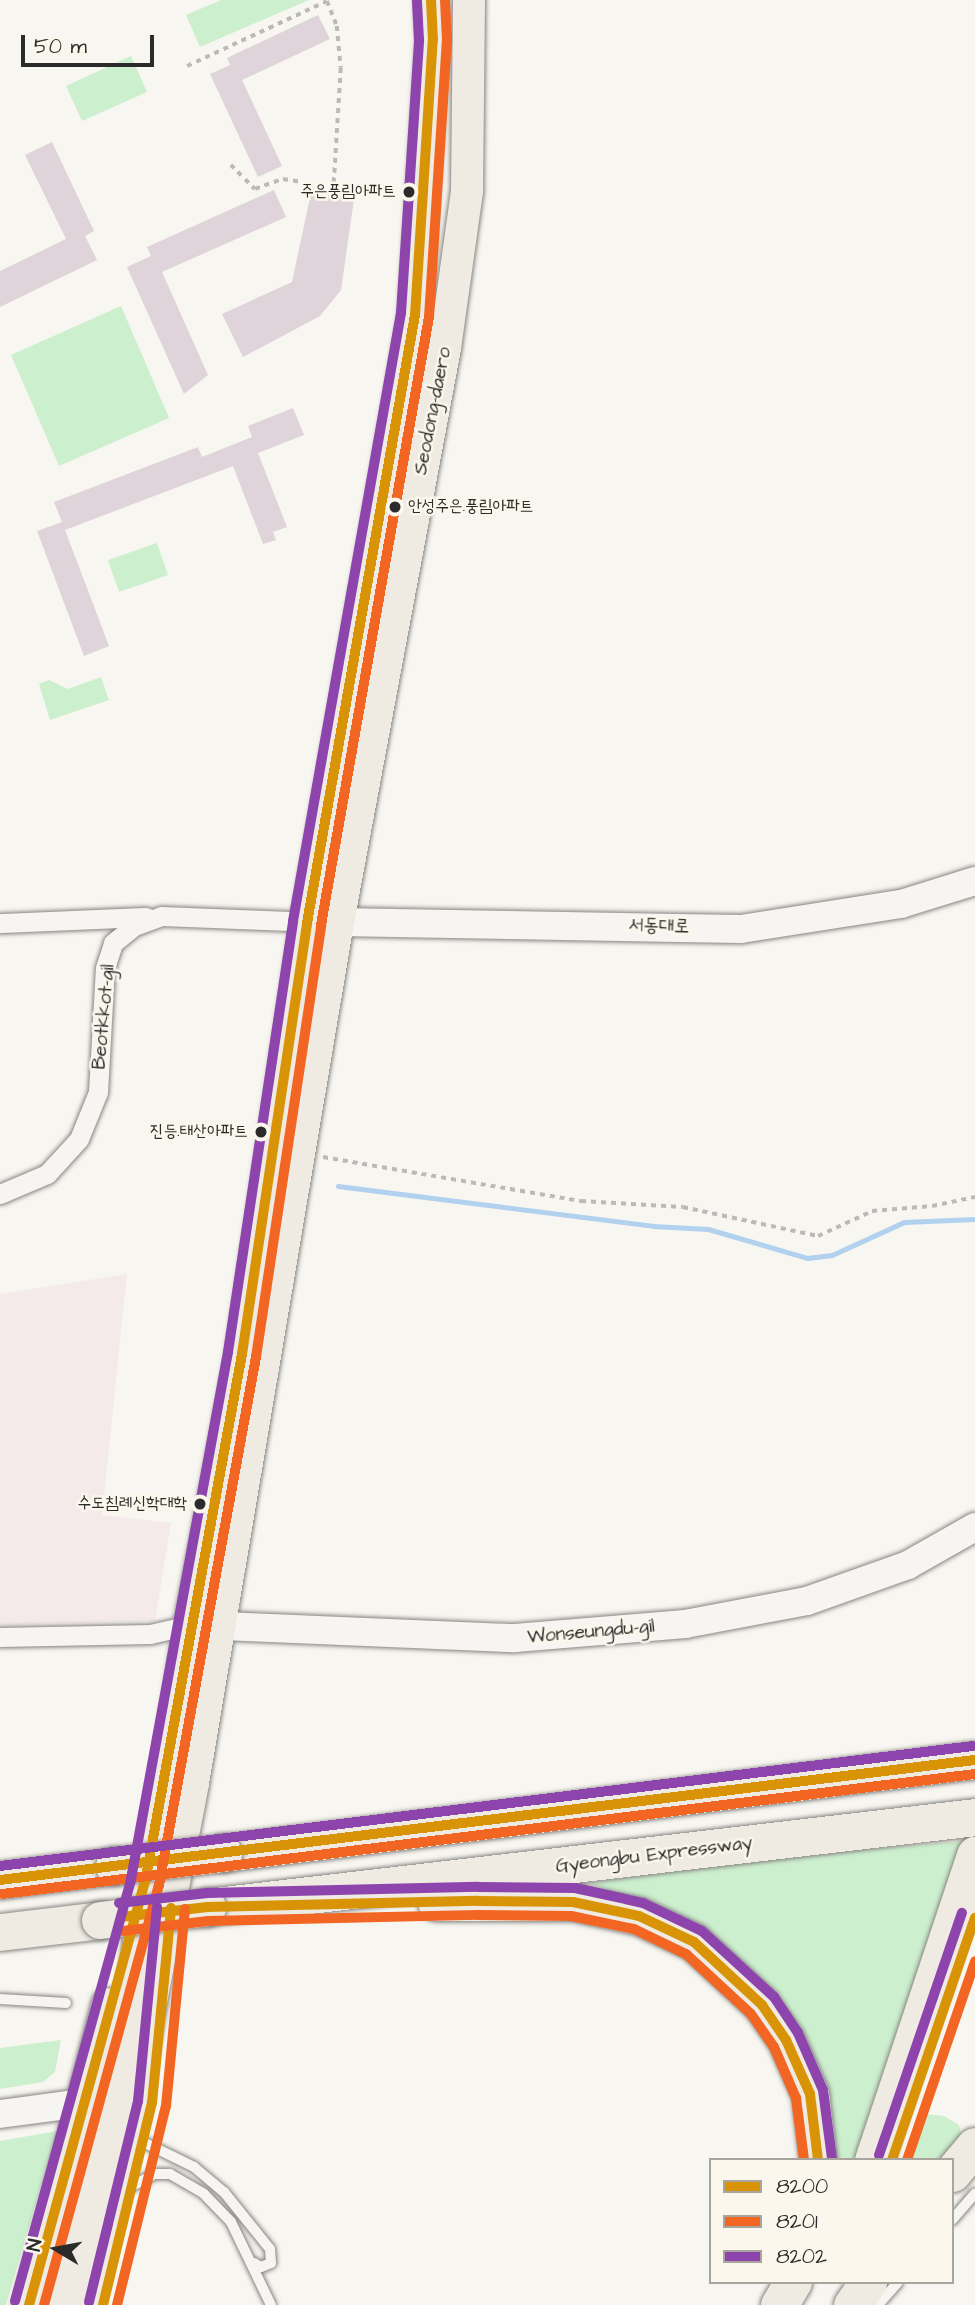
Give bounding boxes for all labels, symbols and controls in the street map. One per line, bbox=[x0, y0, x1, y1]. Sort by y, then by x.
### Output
scale bar bbox=[24, 21, 158, 65]
text: 50 m bbox=[34, 32, 87, 61]
place label: 주은풍림아파트 bbox=[300, 182, 396, 202]
marker: 주은풍림아파트 bbox=[402, 185, 416, 199]
street label: Seodong-daero bbox=[409, 345, 457, 477]
place label: 안성주은.풍림아파트 bbox=[408, 497, 534, 517]
marker: 안성주은.풍림아파트 bbox=[388, 500, 402, 514]
street label: 서동대로 bbox=[628, 914, 690, 938]
street label: Beotkkot-gil bbox=[88, 963, 120, 1071]
place label: 진등.태산아파트 bbox=[150, 1122, 248, 1142]
marker: 진등.태산아파트 bbox=[254, 1125, 268, 1139]
place label: 수도침례신학대학 bbox=[78, 1494, 187, 1514]
marker: 수도침례신학대학 bbox=[193, 1497, 207, 1511]
street label: Wonseungdu-gil bbox=[526, 1615, 656, 1649]
street label: Gyeongbu Expressway bbox=[554, 1832, 754, 1878]
legend bbox=[709, 2158, 954, 2284]
text: 8200 bbox=[776, 2172, 828, 2201]
text: 8201 bbox=[776, 2207, 818, 2236]
north arrow bbox=[21, 2214, 91, 2284]
text: N bbox=[20, 2237, 49, 2253]
text: 8202 bbox=[776, 2242, 827, 2271]

